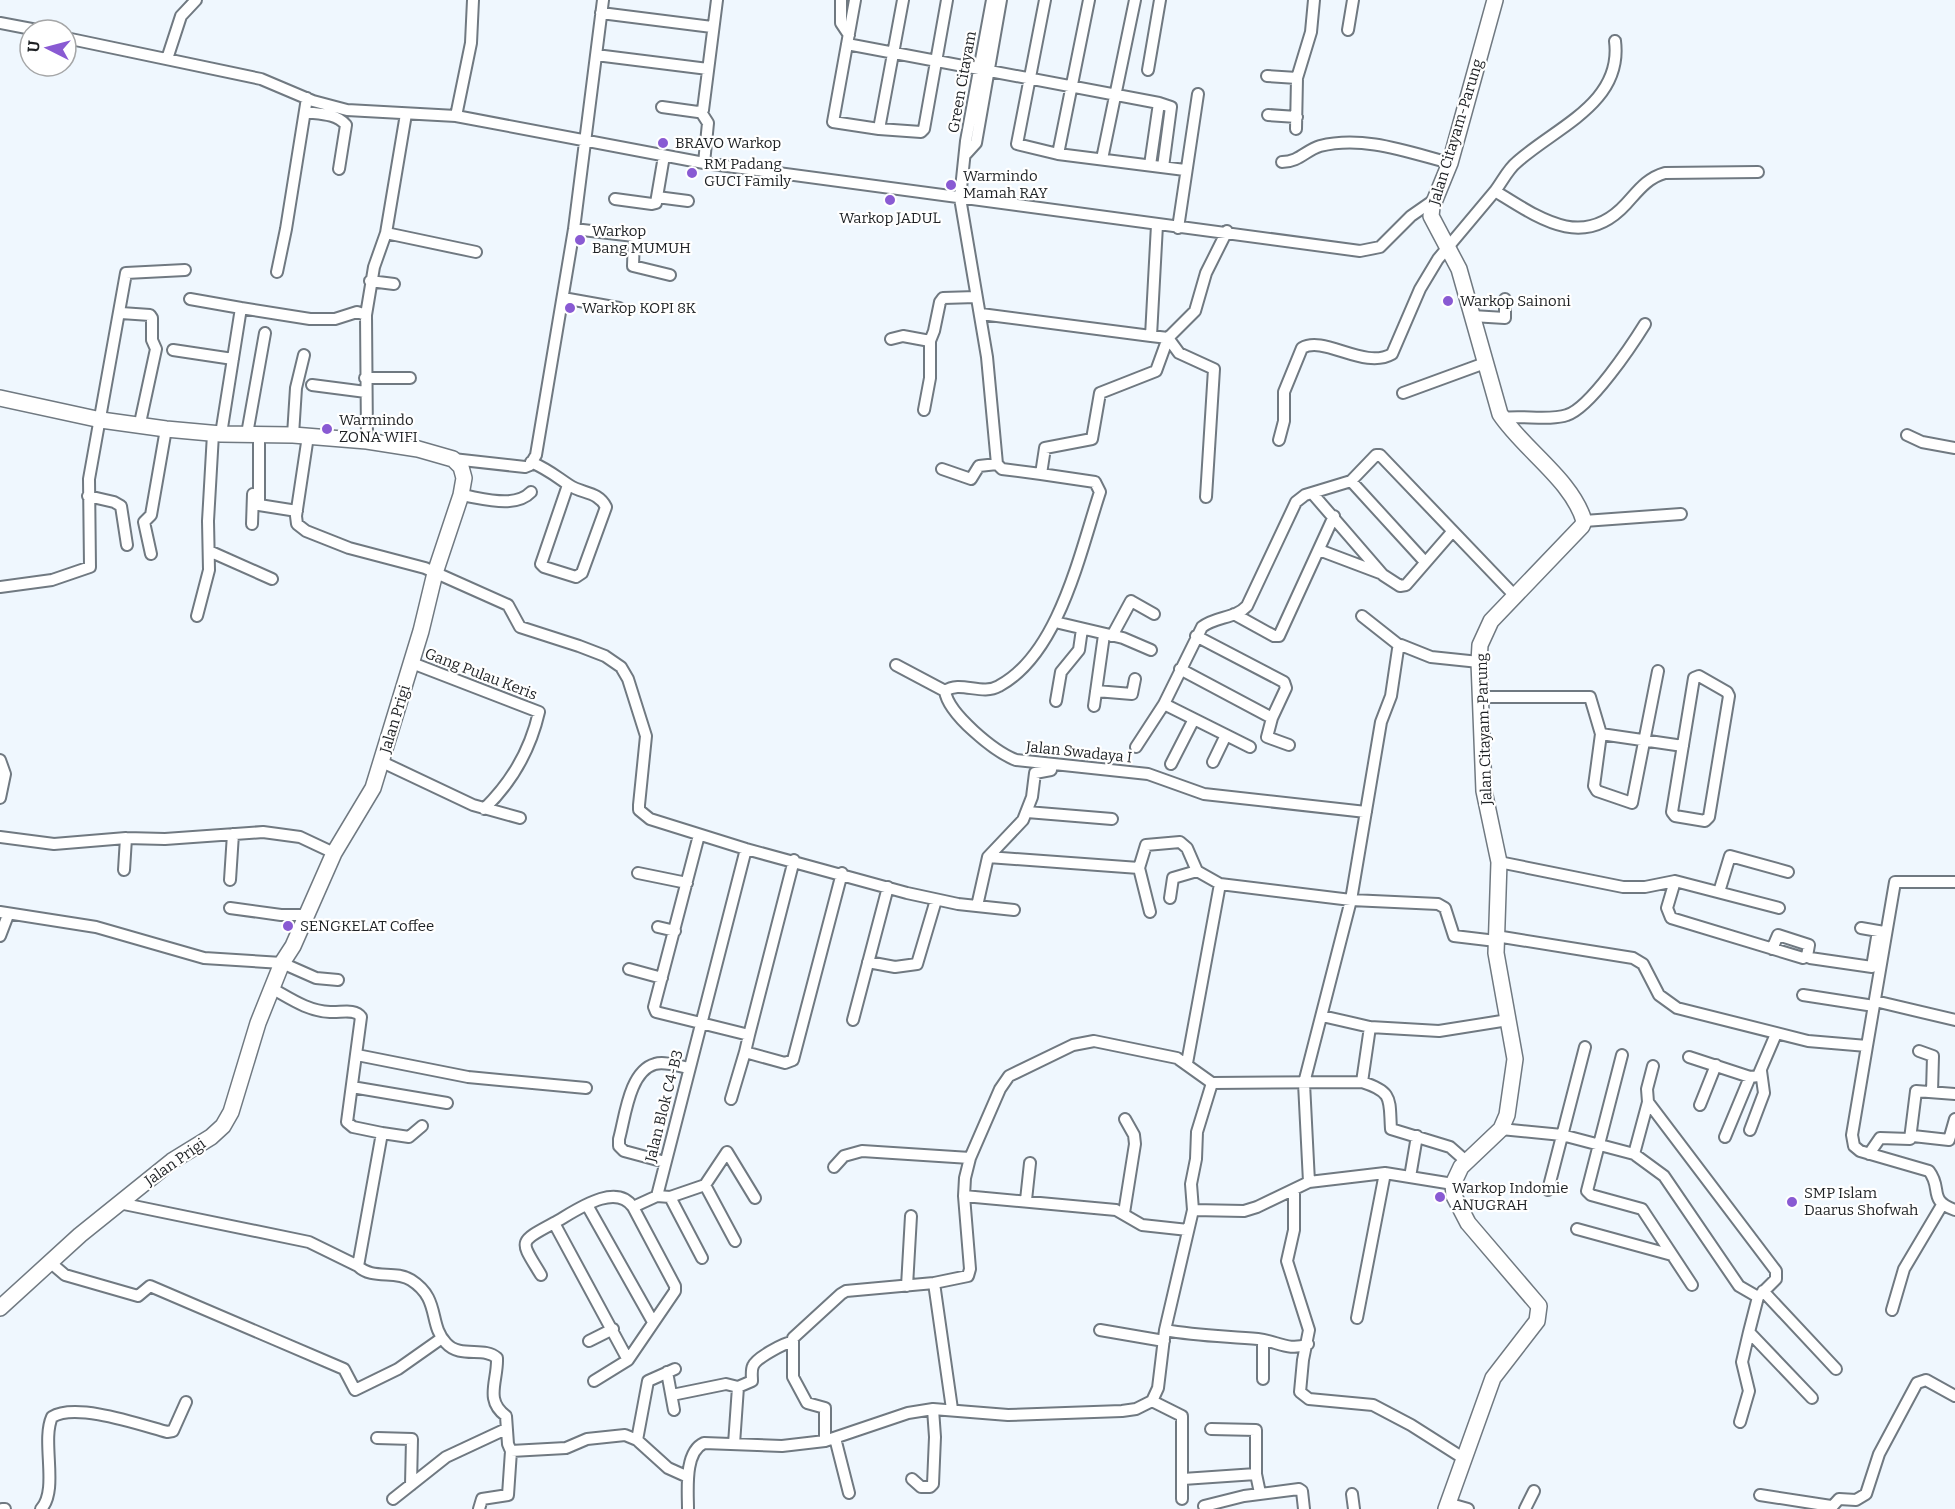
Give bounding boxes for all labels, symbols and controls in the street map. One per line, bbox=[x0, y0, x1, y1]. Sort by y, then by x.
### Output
north arrow bbox=[18, 18, 78, 78]
street label: Green Citayam bbox=[944, 29, 980, 134]
text: U bbox=[24, 39, 44, 53]
street label: Jalan Citayam-Parung bbox=[1425, 57, 1487, 208]
place label: BRAVO Warkop bbox=[675, 134, 781, 152]
marker: BRAVO Warkop bbox=[656, 136, 670, 150]
place label: RM Padang GUCI Family bbox=[704, 155, 791, 190]
marker: RM Padang GUCI Family bbox=[685, 166, 699, 180]
place label: Warmindo Mamah RAY bbox=[963, 167, 1048, 202]
marker: Warmindo Mamah RAY bbox=[944, 178, 958, 192]
marker: Warkop JADUL bbox=[883, 193, 897, 207]
place label: Warkop JADUL bbox=[839, 209, 941, 227]
place label: Warkop Bang MUMUH bbox=[592, 222, 691, 257]
marker: Warkop Bang MUMUH bbox=[573, 233, 587, 247]
place label: Warkop Sainoni bbox=[1460, 292, 1571, 310]
marker: Warkop Sainoni bbox=[1441, 294, 1455, 308]
place label: Warkop KOPI 8K bbox=[582, 299, 697, 317]
marker: Warkop KOPI 8K bbox=[563, 301, 577, 315]
place label: Warmindo ZONA WIFI bbox=[339, 411, 418, 446]
marker: Warmindo ZONA WIFI bbox=[320, 422, 334, 436]
street label: Gang Pulau Keris bbox=[422, 644, 540, 704]
street label: Jalan Citayam-Parung bbox=[1472, 653, 1496, 806]
street label: Jalan Prigi bbox=[376, 682, 414, 756]
street label: Jalan Swadaya I bbox=[1024, 737, 1133, 767]
place label: SENGKELAT Coffee bbox=[300, 917, 434, 935]
marker: SENGKELAT Coffee bbox=[281, 919, 295, 933]
street label: Jalan Blok C4-B3 bbox=[641, 1048, 687, 1165]
street label: Jalan Prigi bbox=[140, 1134, 209, 1190]
place label: Warkop Indomie ANUGRAH bbox=[1452, 1179, 1568, 1214]
place label: SMP Islam Daarus Shofwah bbox=[1804, 1184, 1919, 1219]
marker: Warkop Indomie ANUGRAH bbox=[1433, 1190, 1447, 1204]
marker: SMP Islam Daarus Shofwah bbox=[1785, 1195, 1799, 1209]

